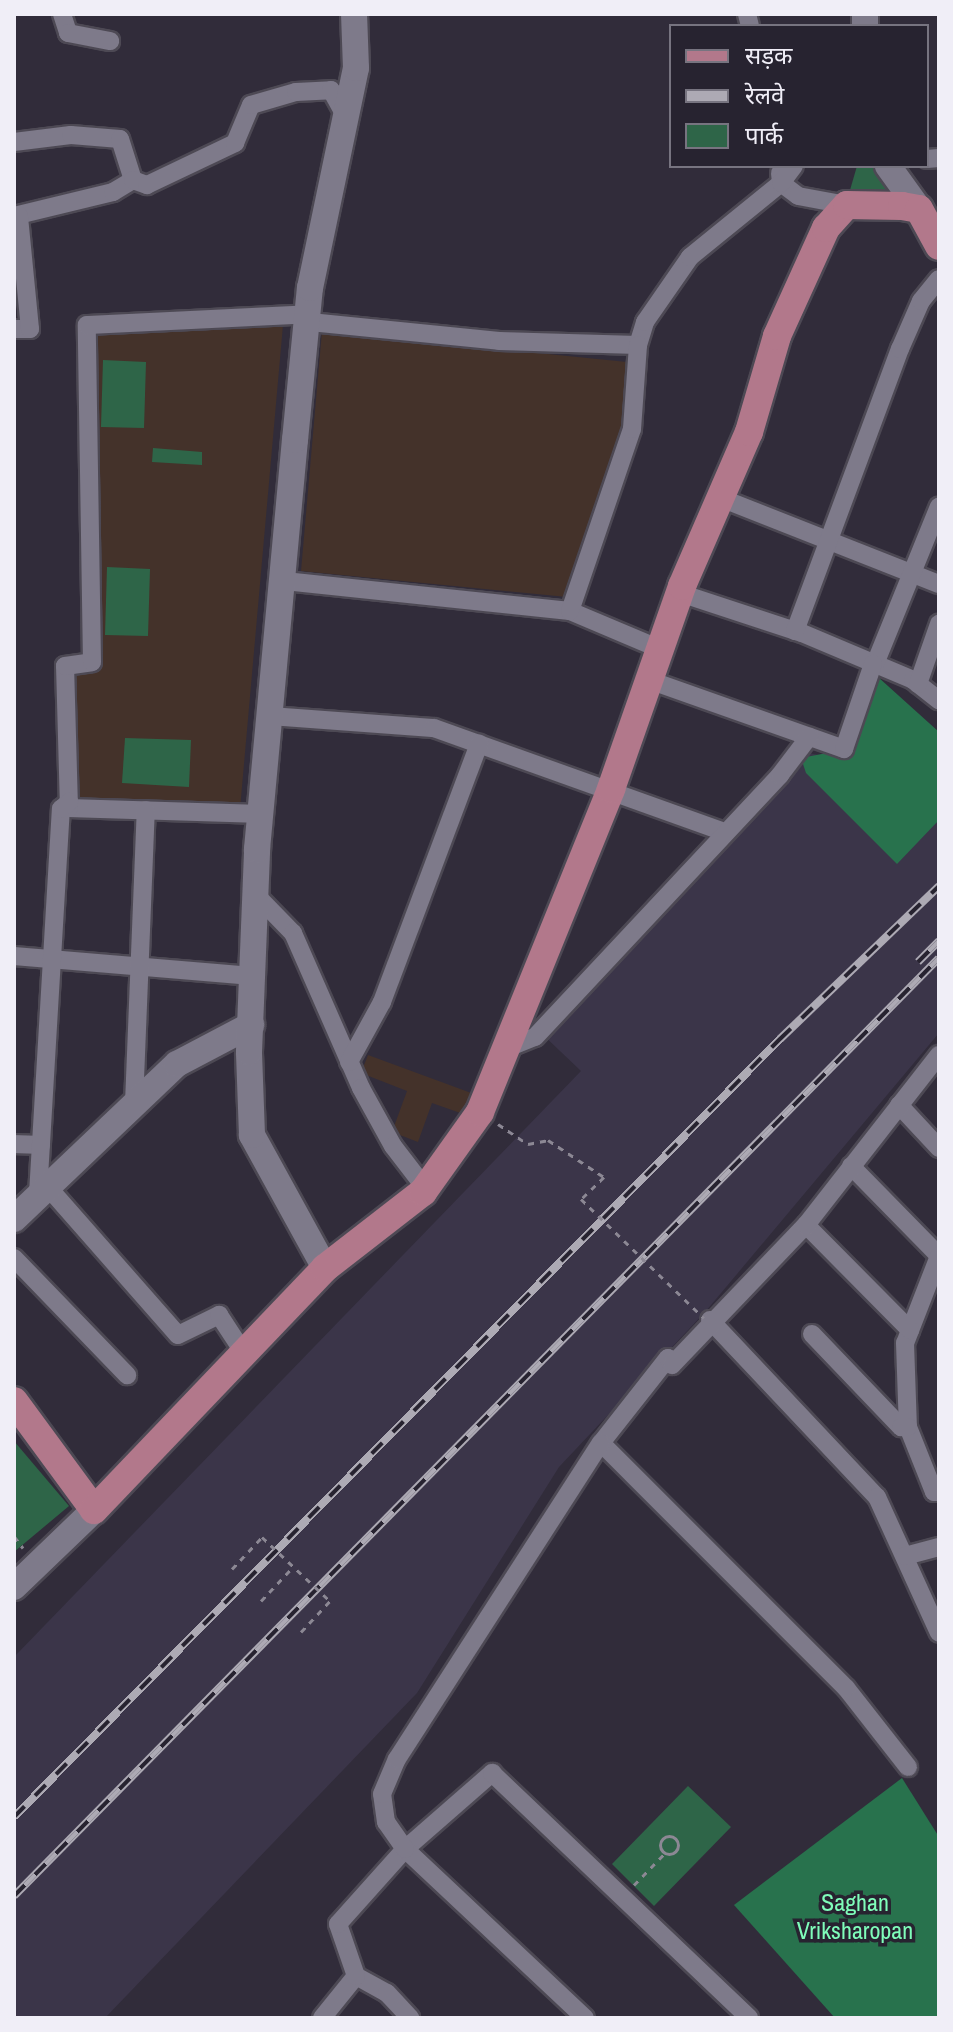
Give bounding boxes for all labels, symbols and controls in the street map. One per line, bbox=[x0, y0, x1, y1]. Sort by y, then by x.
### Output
legend bbox=[669, 24, 929, 168]
text: सड़क bbox=[745, 39, 793, 71]
text: रेलवे bbox=[745, 79, 784, 111]
text: पार्क bbox=[745, 119, 783, 151]
park label: Saghan Vriksharopan bbox=[797, 1889, 913, 1945]

